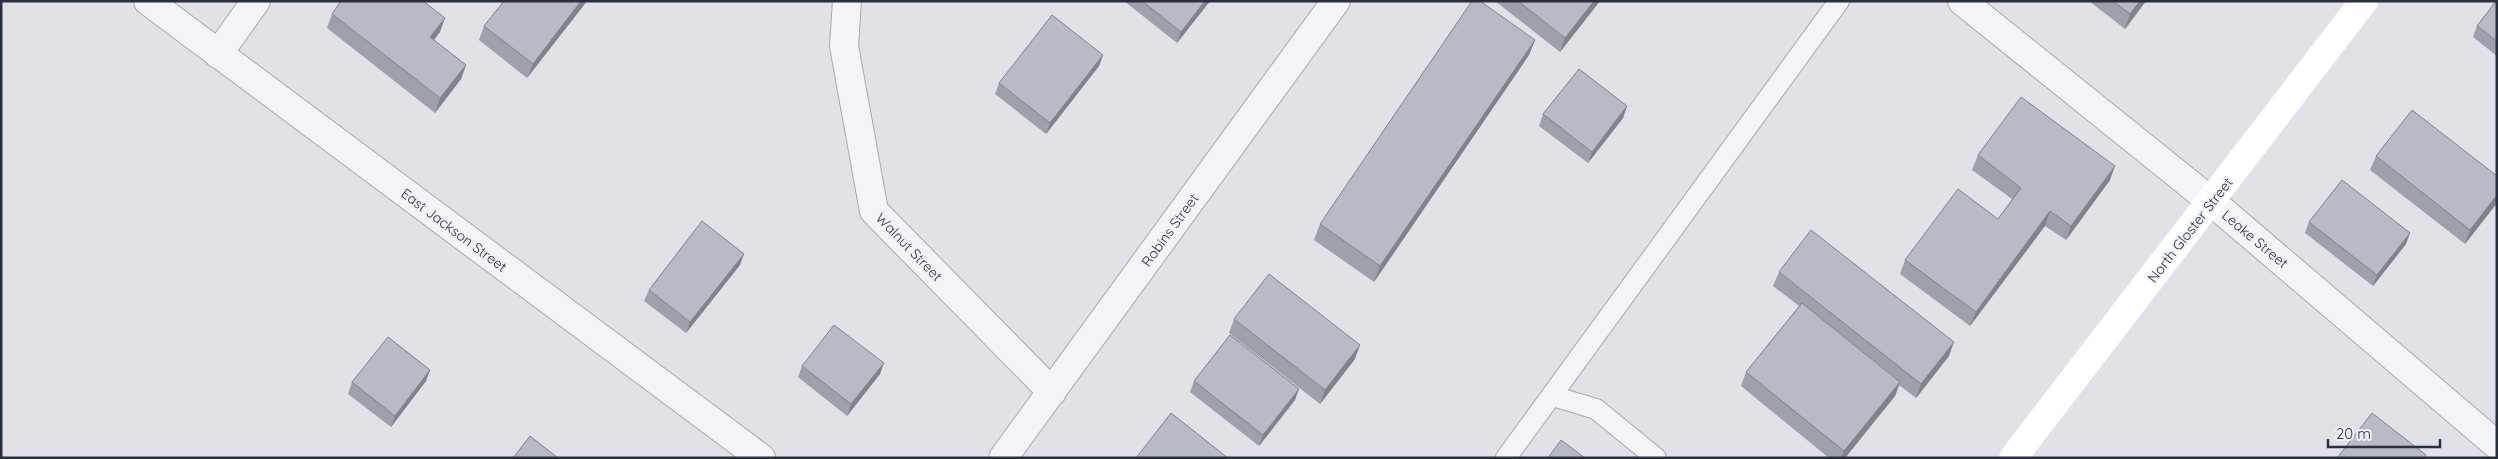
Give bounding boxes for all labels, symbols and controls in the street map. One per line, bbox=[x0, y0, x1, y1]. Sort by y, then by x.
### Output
street label: North Gloster Street bbox=[2143, 174, 2237, 286]
street label: East Jackson Street bbox=[397, 184, 511, 276]
street label: Robins Street bbox=[1137, 190, 1203, 270]
street label: Leake Street bbox=[2218, 206, 2292, 272]
street label: Walnut Street bbox=[872, 209, 946, 285]
scale bar bbox=[2328, 416, 2440, 448]
text: 20 m bbox=[2336, 424, 2371, 443]

